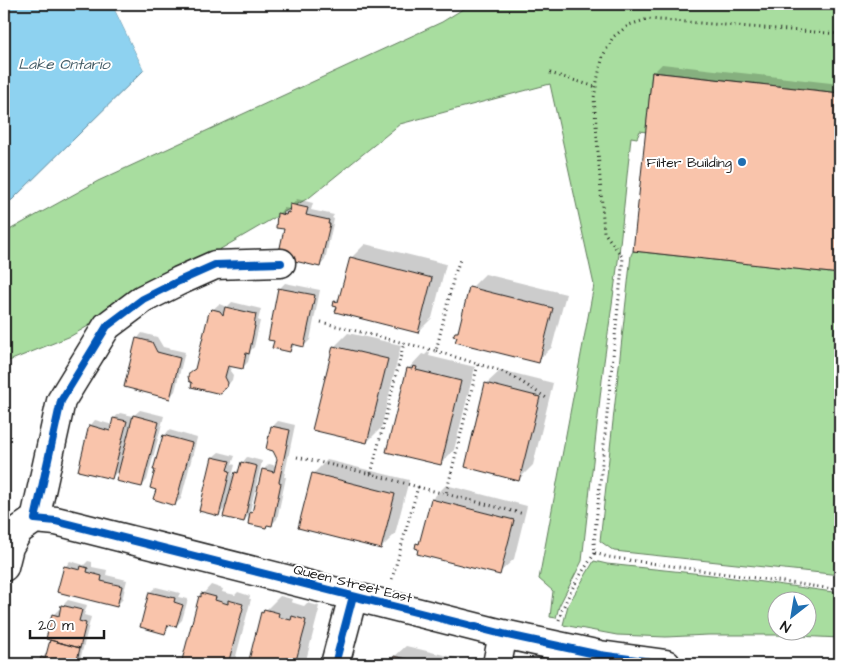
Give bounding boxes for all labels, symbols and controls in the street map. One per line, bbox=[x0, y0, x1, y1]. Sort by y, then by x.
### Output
water label: Lake Ontario bbox=[18, 54, 111, 75]
place label: Filter Building bbox=[647, 153, 732, 173]
marker: Filter Building bbox=[736, 156, 748, 168]
street label: Queen Street East bbox=[291, 560, 415, 608]
north arrow bbox=[766, 590, 816, 640]
scale bar bbox=[30, 608, 104, 640]
text: 20 m bbox=[38, 615, 74, 636]
text: N bbox=[777, 615, 795, 637]

